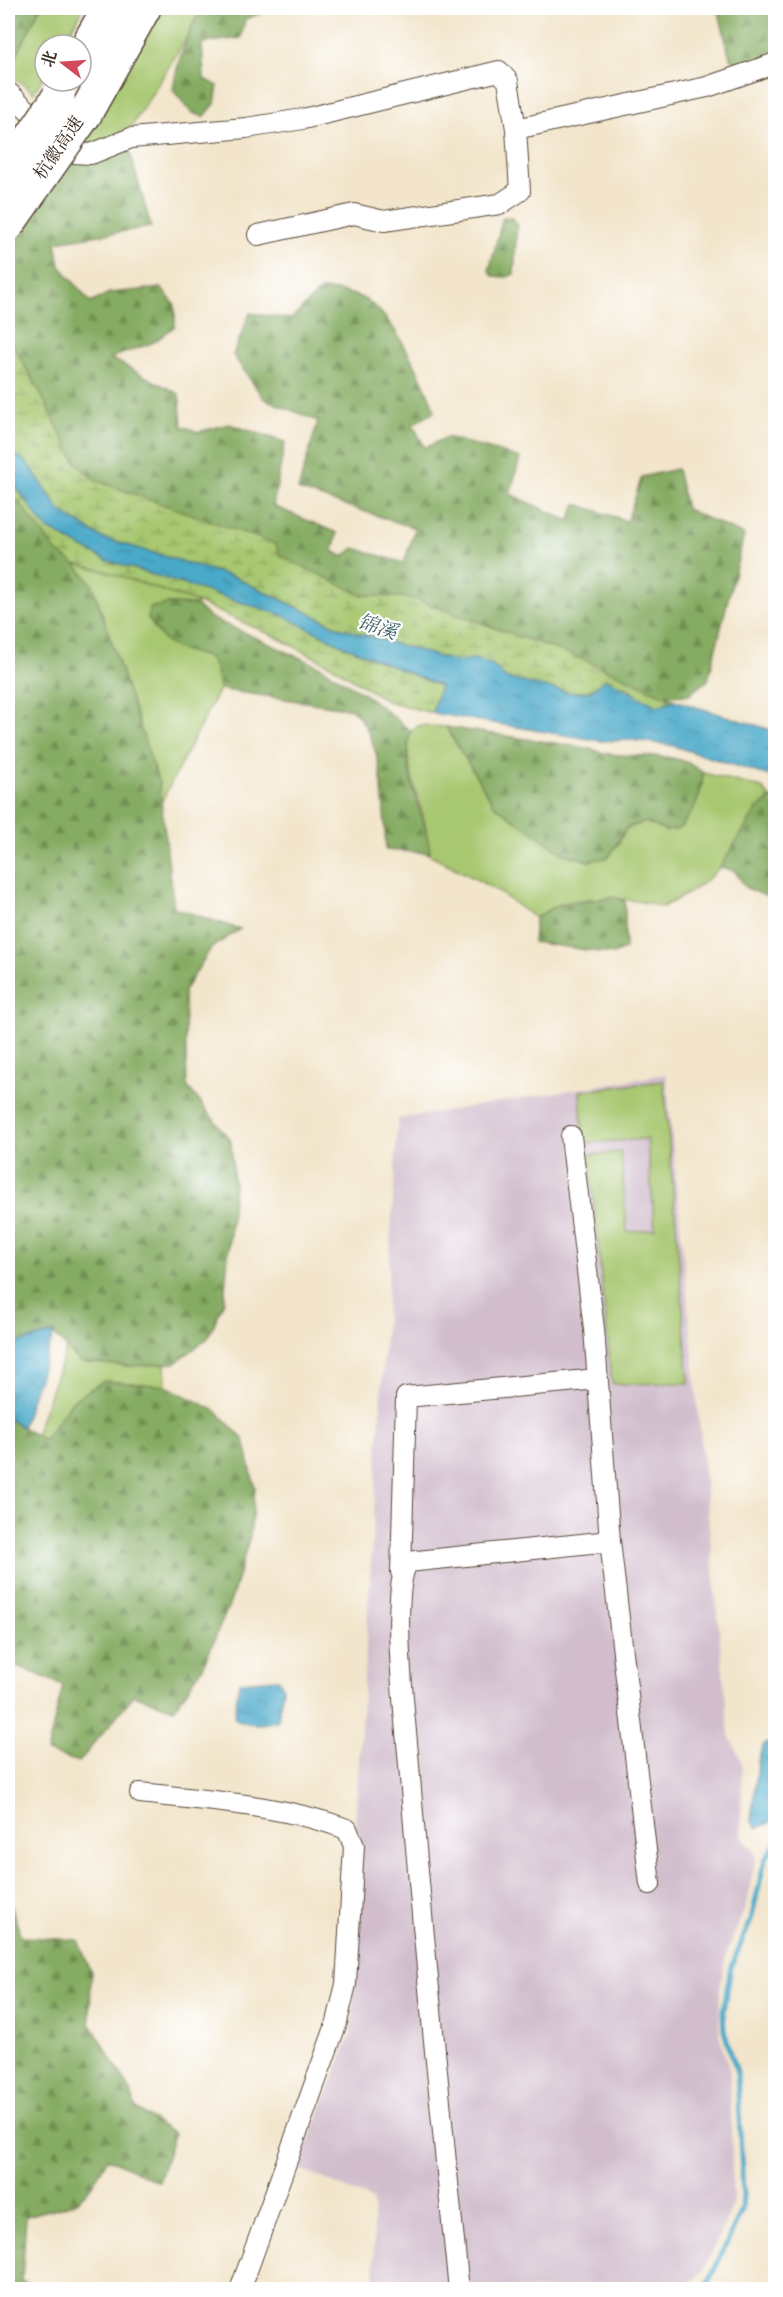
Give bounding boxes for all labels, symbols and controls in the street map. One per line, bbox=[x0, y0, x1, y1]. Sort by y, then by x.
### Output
north arrow bbox=[33, 33, 93, 93]
text: 北 bbox=[38, 48, 64, 70]
street label: 杭徽高速 bbox=[29, 112, 91, 186]
water label: 锦溪 bbox=[353, 609, 402, 650]

